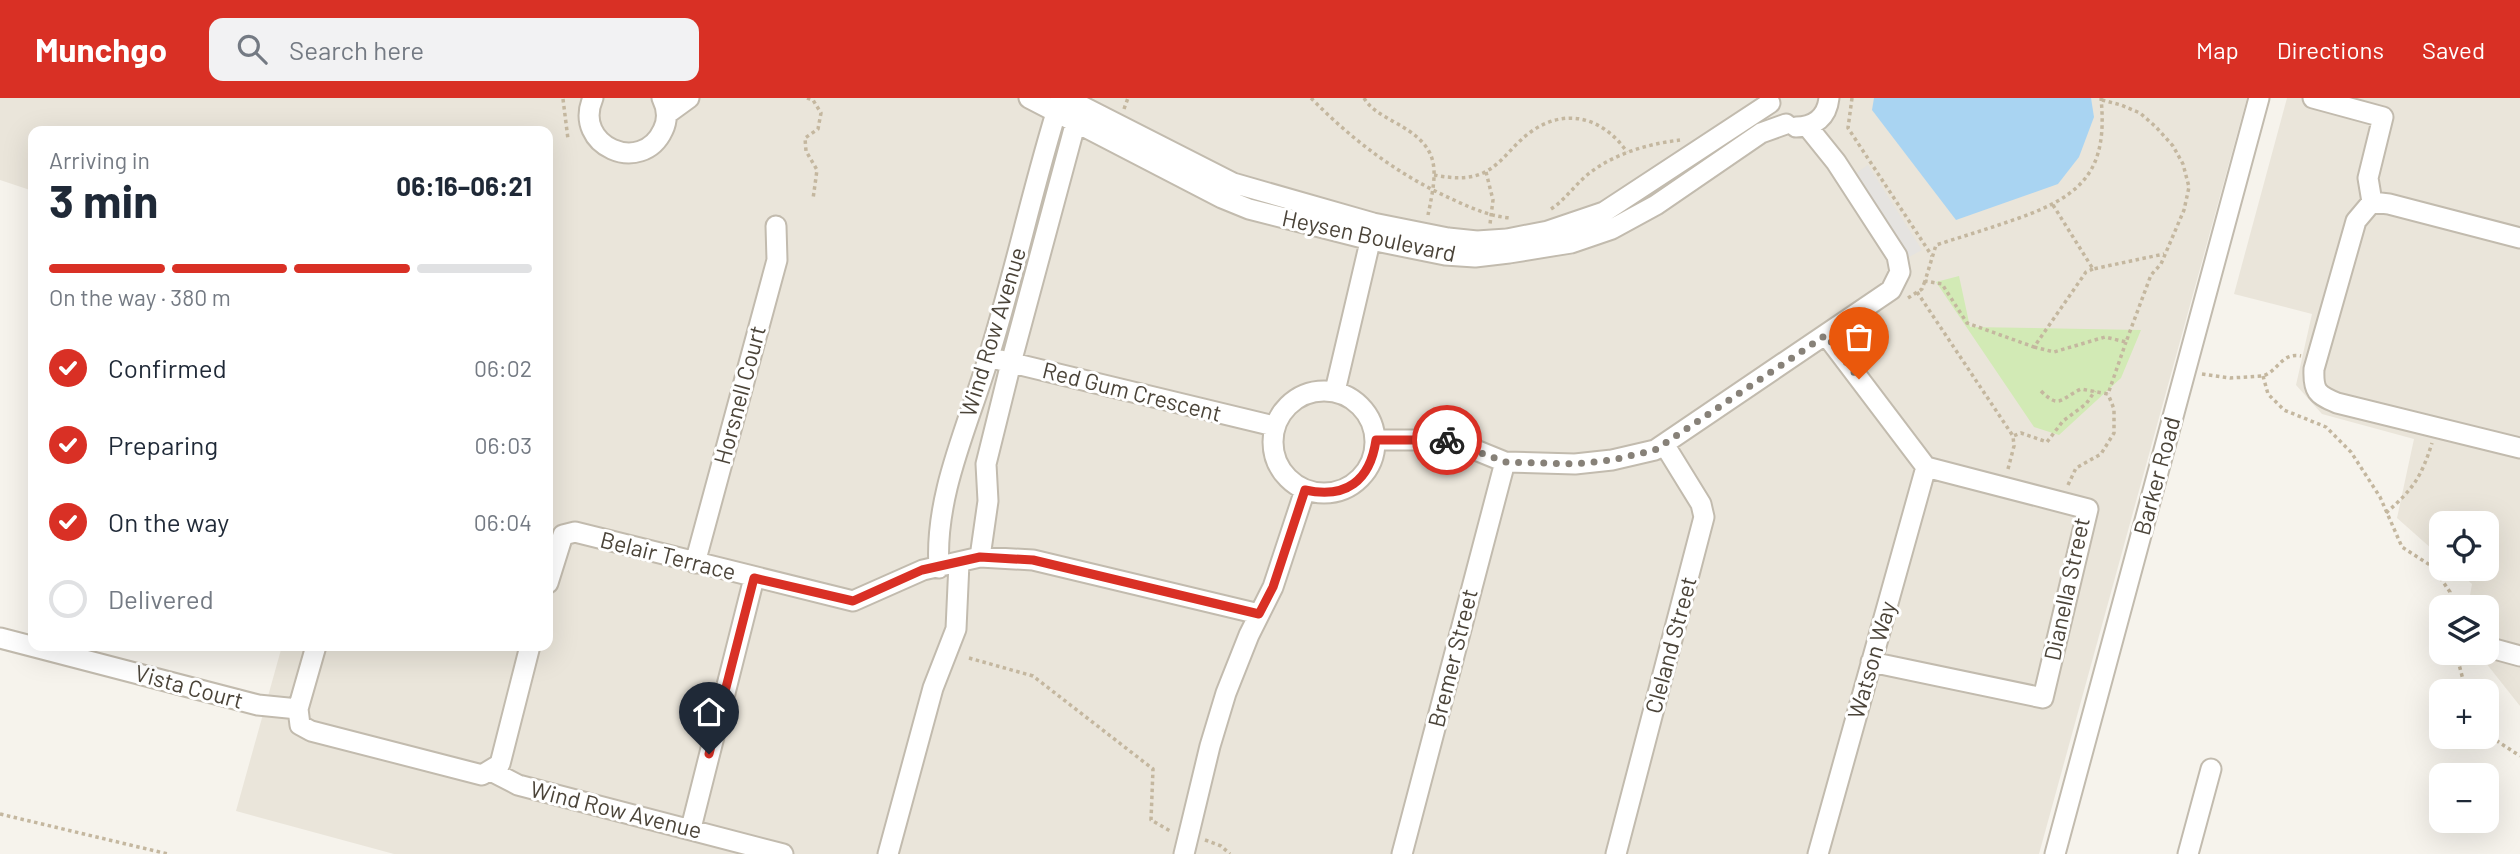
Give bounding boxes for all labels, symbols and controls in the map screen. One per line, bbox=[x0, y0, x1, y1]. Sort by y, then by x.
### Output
search box bbox=[209, 18, 699, 81]
text: Munchgo bbox=[35, 29, 167, 69]
icon: search bbox=[233, 30, 271, 68]
text: Search here bbox=[289, 34, 424, 65]
text: Map bbox=[2196, 35, 2239, 64]
text: Directions bbox=[2277, 35, 2384, 64]
text: Saved bbox=[2422, 35, 2485, 64]
text: Arriving in bbox=[49, 146, 150, 174]
text: 06:16–06:21 bbox=[396, 170, 532, 201]
text: 3 min bbox=[49, 172, 158, 227]
street label: Heysen Boulevard bbox=[1280, 203, 1459, 267]
street label: Wind Row Avenue bbox=[953, 244, 1031, 420]
text: On the way · 380 m bbox=[49, 283, 231, 311]
pin bbox=[1829, 307, 1889, 379]
icon: bag bbox=[1840, 318, 1878, 356]
street label: Horsnell Court bbox=[707, 322, 771, 467]
icon: check bbox=[49, 349, 87, 387]
text: Confirmed bbox=[108, 352, 227, 383]
text: 06:02 bbox=[474, 354, 532, 382]
street label: Red Gum Crescent bbox=[1040, 355, 1225, 427]
courier bbox=[1412, 405, 1482, 475]
street label: Barker Road bbox=[2127, 413, 2185, 538]
icon: bike bbox=[1428, 421, 1466, 459]
icon: check bbox=[49, 426, 87, 464]
text: Preparing bbox=[108, 429, 218, 460]
text: 06:03 bbox=[475, 431, 532, 459]
icon: check bbox=[49, 503, 87, 541]
text: On the way bbox=[108, 506, 229, 537]
text: 06:04 bbox=[474, 508, 532, 536]
map controls bbox=[2429, 511, 2499, 833]
button: locate bbox=[2429, 511, 2499, 581]
street label: Dianella Street bbox=[2037, 514, 2095, 663]
street label: Belair Terrace bbox=[597, 525, 739, 585]
street label: Cleland Street bbox=[1638, 573, 1702, 716]
text: Delivered bbox=[108, 583, 214, 614]
street label: Bremer Street bbox=[1421, 586, 1483, 730]
button: layers bbox=[2429, 595, 2499, 665]
street label: Watson Way bbox=[1841, 597, 1901, 722]
street label: Vista Court bbox=[132, 658, 247, 714]
button: + bbox=[2429, 679, 2499, 749]
pin bbox=[679, 682, 739, 754]
icon: home bbox=[690, 693, 728, 731]
button: − bbox=[2429, 763, 2499, 833]
street label: Wind Row Avenue bbox=[528, 774, 705, 844]

